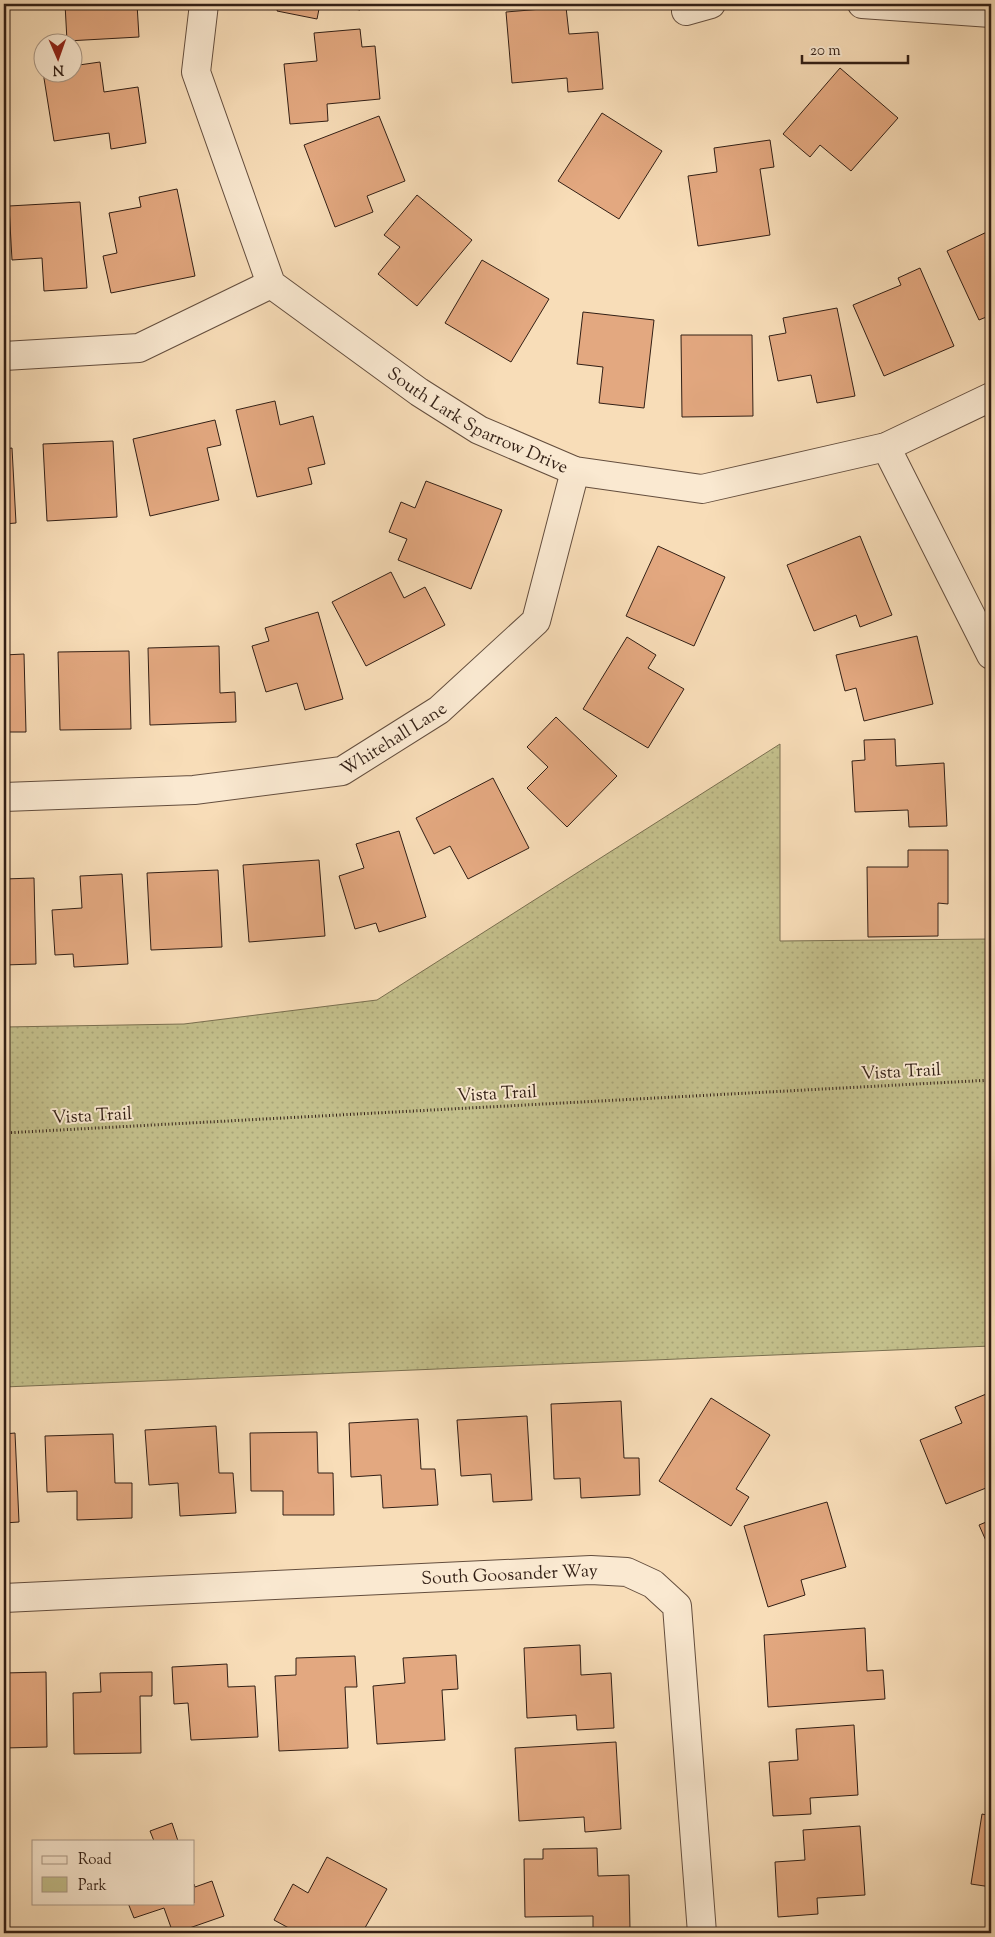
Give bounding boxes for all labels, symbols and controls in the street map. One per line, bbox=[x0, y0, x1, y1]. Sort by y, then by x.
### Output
north arrow bbox=[32, 32, 82, 82]
scale bar bbox=[802, 32, 909, 64]
text: 20 m bbox=[810, 41, 841, 62]
text: N bbox=[52, 59, 64, 79]
street label: South Lark Sparrow Drive bbox=[381, 362, 572, 481]
street label: Whitehall Lane bbox=[336, 697, 454, 784]
street label: Vista Trail bbox=[860, 1058, 942, 1088]
street label: Vista Trail bbox=[456, 1080, 538, 1110]
street label: Vista Trail bbox=[51, 1102, 133, 1132]
street label: South Goosander Way bbox=[421, 1559, 598, 1593]
legend bbox=[32, 1840, 195, 1904]
text: Road bbox=[78, 1850, 112, 1871]
text: Park bbox=[78, 1876, 107, 1897]

